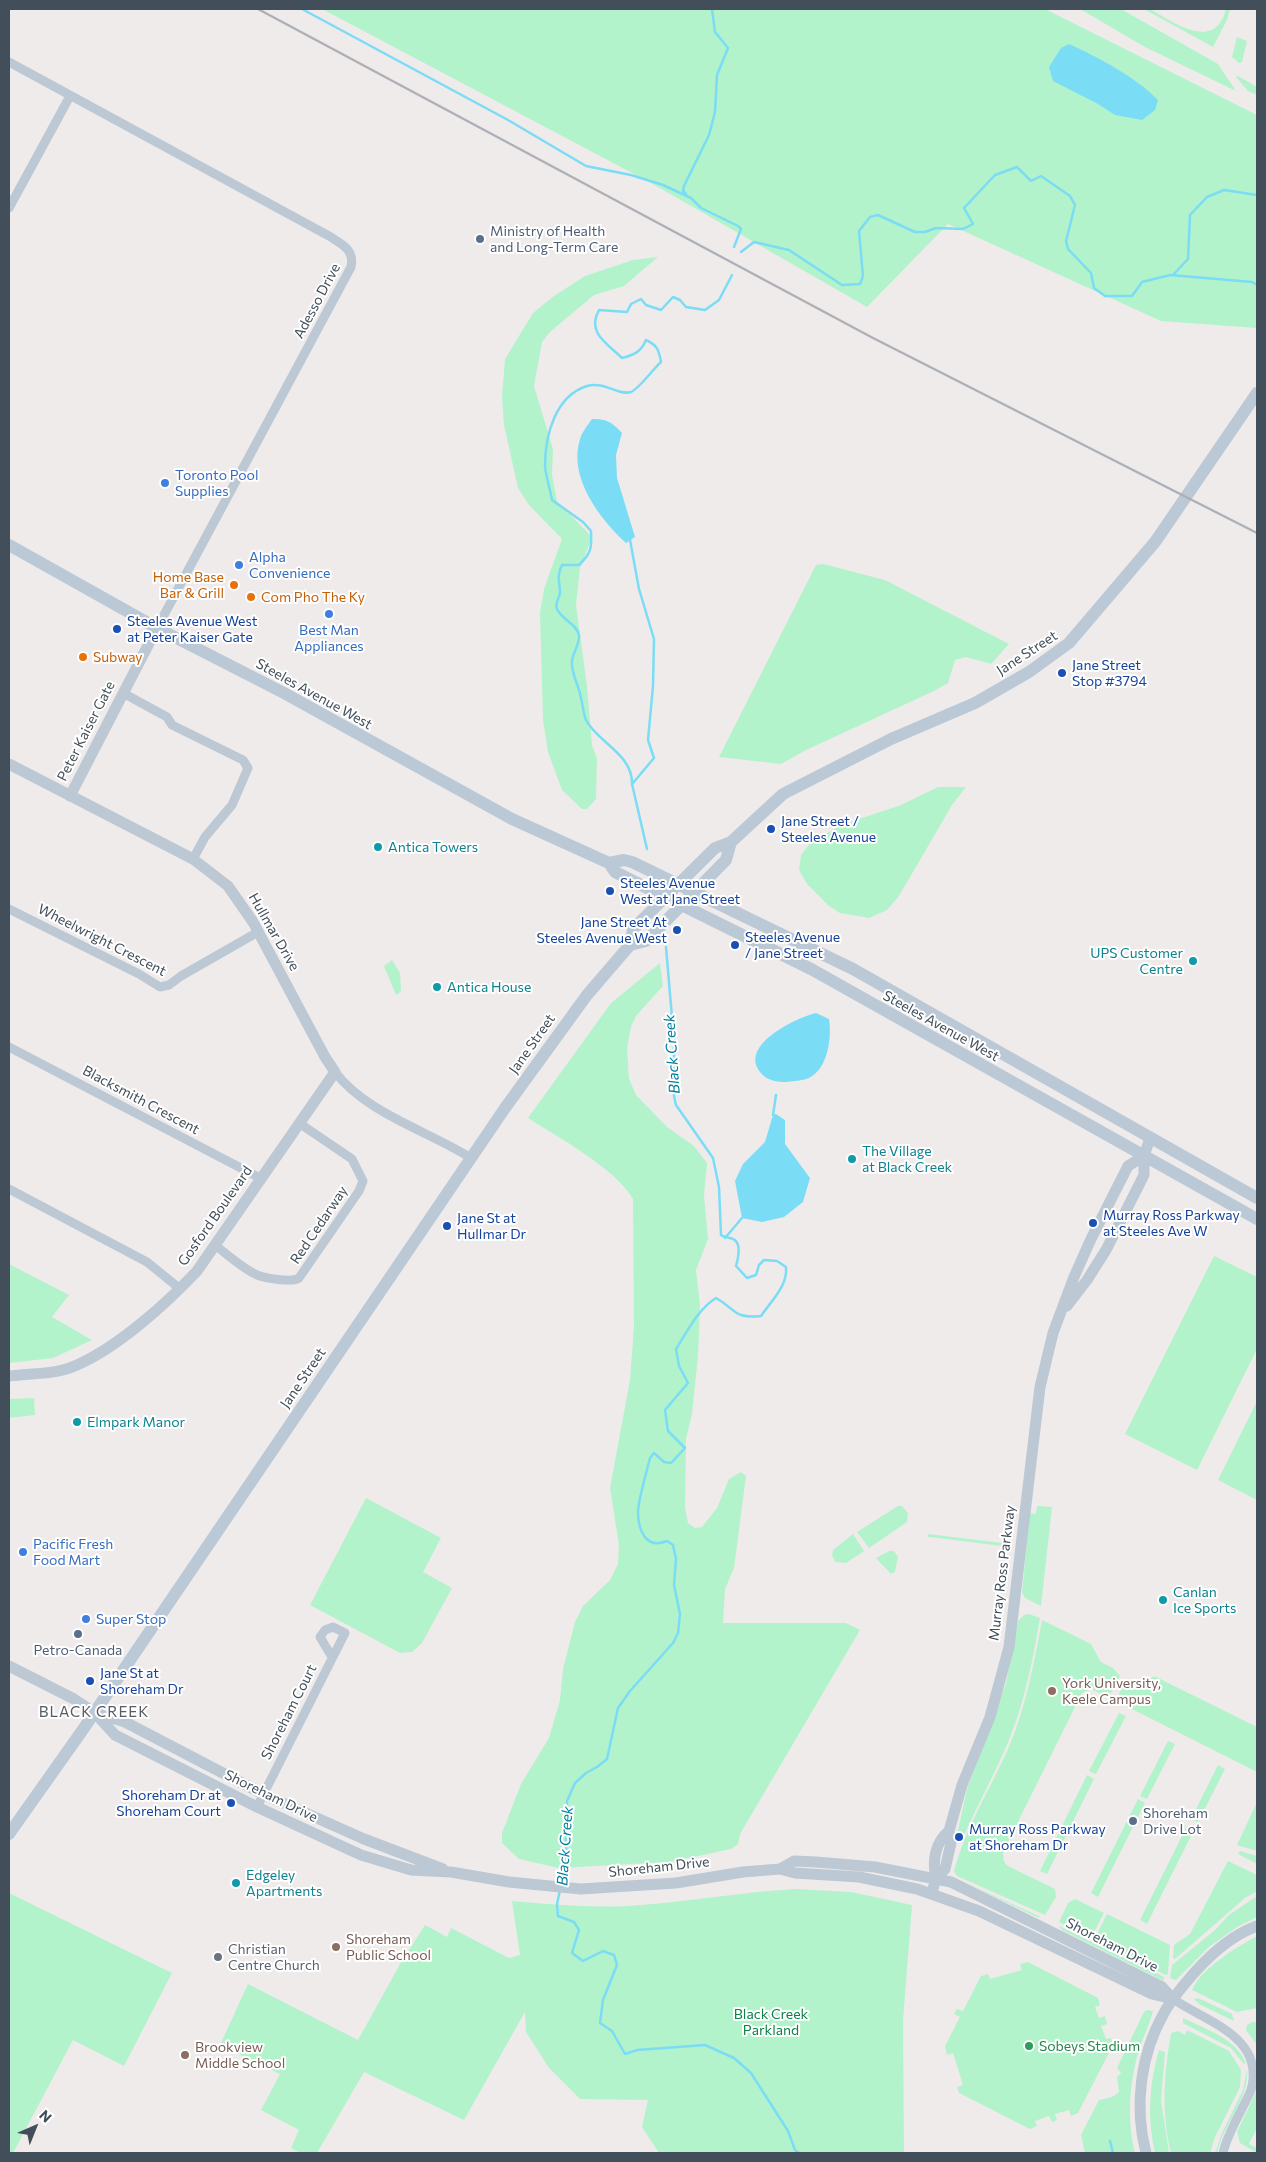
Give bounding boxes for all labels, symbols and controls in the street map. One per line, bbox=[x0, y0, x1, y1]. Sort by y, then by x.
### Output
place label: Ministry of Health and Long-Term Care bbox=[490, 223, 618, 256]
marker: Ministry of Health and Long-Term Care bbox=[474, 233, 486, 245]
street label: Adesso Drive bbox=[290, 261, 344, 341]
place label: Toronto Pool Supplies bbox=[175, 467, 259, 500]
marker: Toronto Pool Supplies bbox=[159, 477, 171, 489]
place label: Alpha Convenience bbox=[249, 549, 330, 582]
marker: Alpha Convenience bbox=[233, 559, 245, 571]
place label: Home Base Bar & Grill bbox=[153, 569, 224, 602]
marker: Home Base Bar & Grill bbox=[228, 579, 240, 591]
place label: Com Pho The Ky bbox=[261, 589, 365, 605]
marker: Com Pho The Ky bbox=[245, 591, 257, 603]
marker: Best Man Appliances bbox=[323, 608, 335, 620]
place label: Steeles Avenue West at Peter Kaiser Gate bbox=[127, 613, 258, 646]
place label: Best Man Appliances bbox=[294, 622, 364, 654]
marker: Steeles Avenue West at Peter Kaiser Gate bbox=[111, 623, 123, 635]
street label: Jane Street bbox=[993, 627, 1061, 679]
place label: Subway bbox=[93, 649, 143, 665]
marker: Subway bbox=[77, 651, 89, 663]
street label: Steeles Avenue West bbox=[253, 655, 375, 733]
place label: Jane Street Stop #3794 bbox=[1072, 657, 1147, 690]
marker: Jane Street Stop #3794 bbox=[1056, 667, 1068, 679]
street label: Peter Kaiser Gate bbox=[54, 678, 118, 784]
place label: Jane Street / Steeles Avenue bbox=[781, 813, 876, 846]
marker: Jane Street / Steeles Avenue bbox=[765, 823, 777, 835]
place label: Antica Towers bbox=[388, 839, 478, 855]
marker: Antica Towers bbox=[372, 841, 384, 853]
place label: Steeles Avenue West at Jane Street bbox=[620, 875, 740, 908]
marker: Steeles Avenue West at Jane Street bbox=[604, 885, 616, 897]
street label: Hullmar Drive bbox=[245, 890, 303, 974]
street label: Wheelwright Crescent bbox=[35, 900, 169, 980]
place label: Jane Street At Steeles Avenue West bbox=[536, 914, 667, 946]
marker: Jane Street At Steeles Avenue West bbox=[671, 924, 683, 936]
place label: Steeles Avenue / Jane Street bbox=[745, 929, 840, 962]
marker: Steeles Avenue / Jane Street bbox=[729, 939, 741, 951]
place label: UPS Customer Centre bbox=[1090, 945, 1183, 978]
marker: UPS Customer Centre bbox=[1187, 955, 1199, 967]
place label: Antica House bbox=[447, 979, 531, 995]
marker: Antica House bbox=[431, 981, 443, 993]
street label: Steeles Avenue West bbox=[880, 987, 1002, 1065]
street label: Jane Street bbox=[505, 1011, 559, 1077]
water label: Black Creek bbox=[660, 1014, 684, 1094]
street label: Blacksmith Crescent bbox=[80, 1062, 202, 1138]
place label: The Village at Black Creek bbox=[862, 1143, 952, 1176]
marker: The Village at Black Creek bbox=[846, 1153, 858, 1165]
street label: Gosford Boulevard bbox=[174, 1163, 256, 1269]
street label: Red Cedarway bbox=[287, 1183, 351, 1267]
place label: Murray Ross Parkway at Steeles Ave W bbox=[1103, 1207, 1240, 1240]
place label: Jane St at Hullmar Dr bbox=[457, 1210, 526, 1242]
marker: Murray Ross Parkway at Steeles Ave W bbox=[1087, 1217, 1099, 1229]
marker: Jane St at Hullmar Dr bbox=[441, 1220, 453, 1232]
street label: Jane Street bbox=[277, 1345, 329, 1411]
place label: Elmpark Manor bbox=[87, 1414, 185, 1430]
marker: Elmpark Manor bbox=[71, 1416, 83, 1428]
street label: Murray Ross Parkway bbox=[985, 1504, 1019, 1642]
place label: Pacific Fresh Food Mart bbox=[33, 1536, 113, 1568]
marker: Pacific Fresh Food Mart bbox=[17, 1546, 29, 1558]
place label: Canlan Ice Sports bbox=[1173, 1584, 1236, 1616]
marker: Canlan Ice Sports bbox=[1157, 1594, 1169, 1606]
place label: Super Stop bbox=[96, 1611, 166, 1627]
marker: Super Stop bbox=[80, 1613, 92, 1625]
marker: Petro-Canada bbox=[72, 1628, 84, 1640]
place label: Petro-Canada bbox=[34, 1642, 122, 1658]
street label: Shoreham Court bbox=[258, 1662, 320, 1762]
place label: Jane St at Shoreham Dr bbox=[100, 1665, 183, 1698]
marker: Jane St at Shoreham Dr bbox=[84, 1675, 96, 1687]
place label: York University, Keele Campus bbox=[1062, 1675, 1161, 1708]
marker: York University, Keele Campus bbox=[1046, 1685, 1058, 1697]
district label: BLACK CREEK bbox=[37, 1703, 151, 1721]
street label: Shoreham Drive bbox=[222, 1766, 320, 1826]
place label: Shoreham Dr at Shoreham Court bbox=[116, 1787, 221, 1820]
marker: Shoreham Dr at Shoreham Court bbox=[225, 1797, 237, 1809]
place label: Shoreham Drive Lot bbox=[1143, 1805, 1208, 1838]
water label: Black Creek bbox=[553, 1806, 577, 1886]
marker: Shoreham Drive Lot bbox=[1127, 1815, 1139, 1827]
place label: Murray Ross Parkway at Shoreham Dr bbox=[969, 1821, 1106, 1854]
marker: Murray Ross Parkway at Shoreham Dr bbox=[953, 1831, 965, 1843]
street label: Shoreham Drive bbox=[608, 1853, 710, 1881]
place label: Edgeley Apartments bbox=[246, 1867, 322, 1900]
marker: Edgeley Apartments bbox=[230, 1877, 242, 1889]
street label: Shoreham Drive bbox=[1063, 1914, 1161, 1976]
place label: Shoreham Public School bbox=[346, 1931, 431, 1964]
place label: Christian Centre Church bbox=[228, 1941, 320, 1974]
marker: Shoreham Public School bbox=[330, 1941, 342, 1953]
marker: Christian Centre Church bbox=[212, 1951, 224, 1963]
park label: Black Creek Parkland bbox=[734, 2006, 808, 2038]
place label: Sobeys Stadium bbox=[1039, 2038, 1140, 2054]
place label: Brookview Middle School bbox=[195, 2039, 285, 2072]
marker: Sobeys Stadium bbox=[1023, 2040, 1035, 2052]
marker: Brookview Middle School bbox=[179, 2049, 191, 2061]
north arrow bbox=[10, 2102, 60, 2152]
text: N bbox=[36, 2106, 55, 2126]

